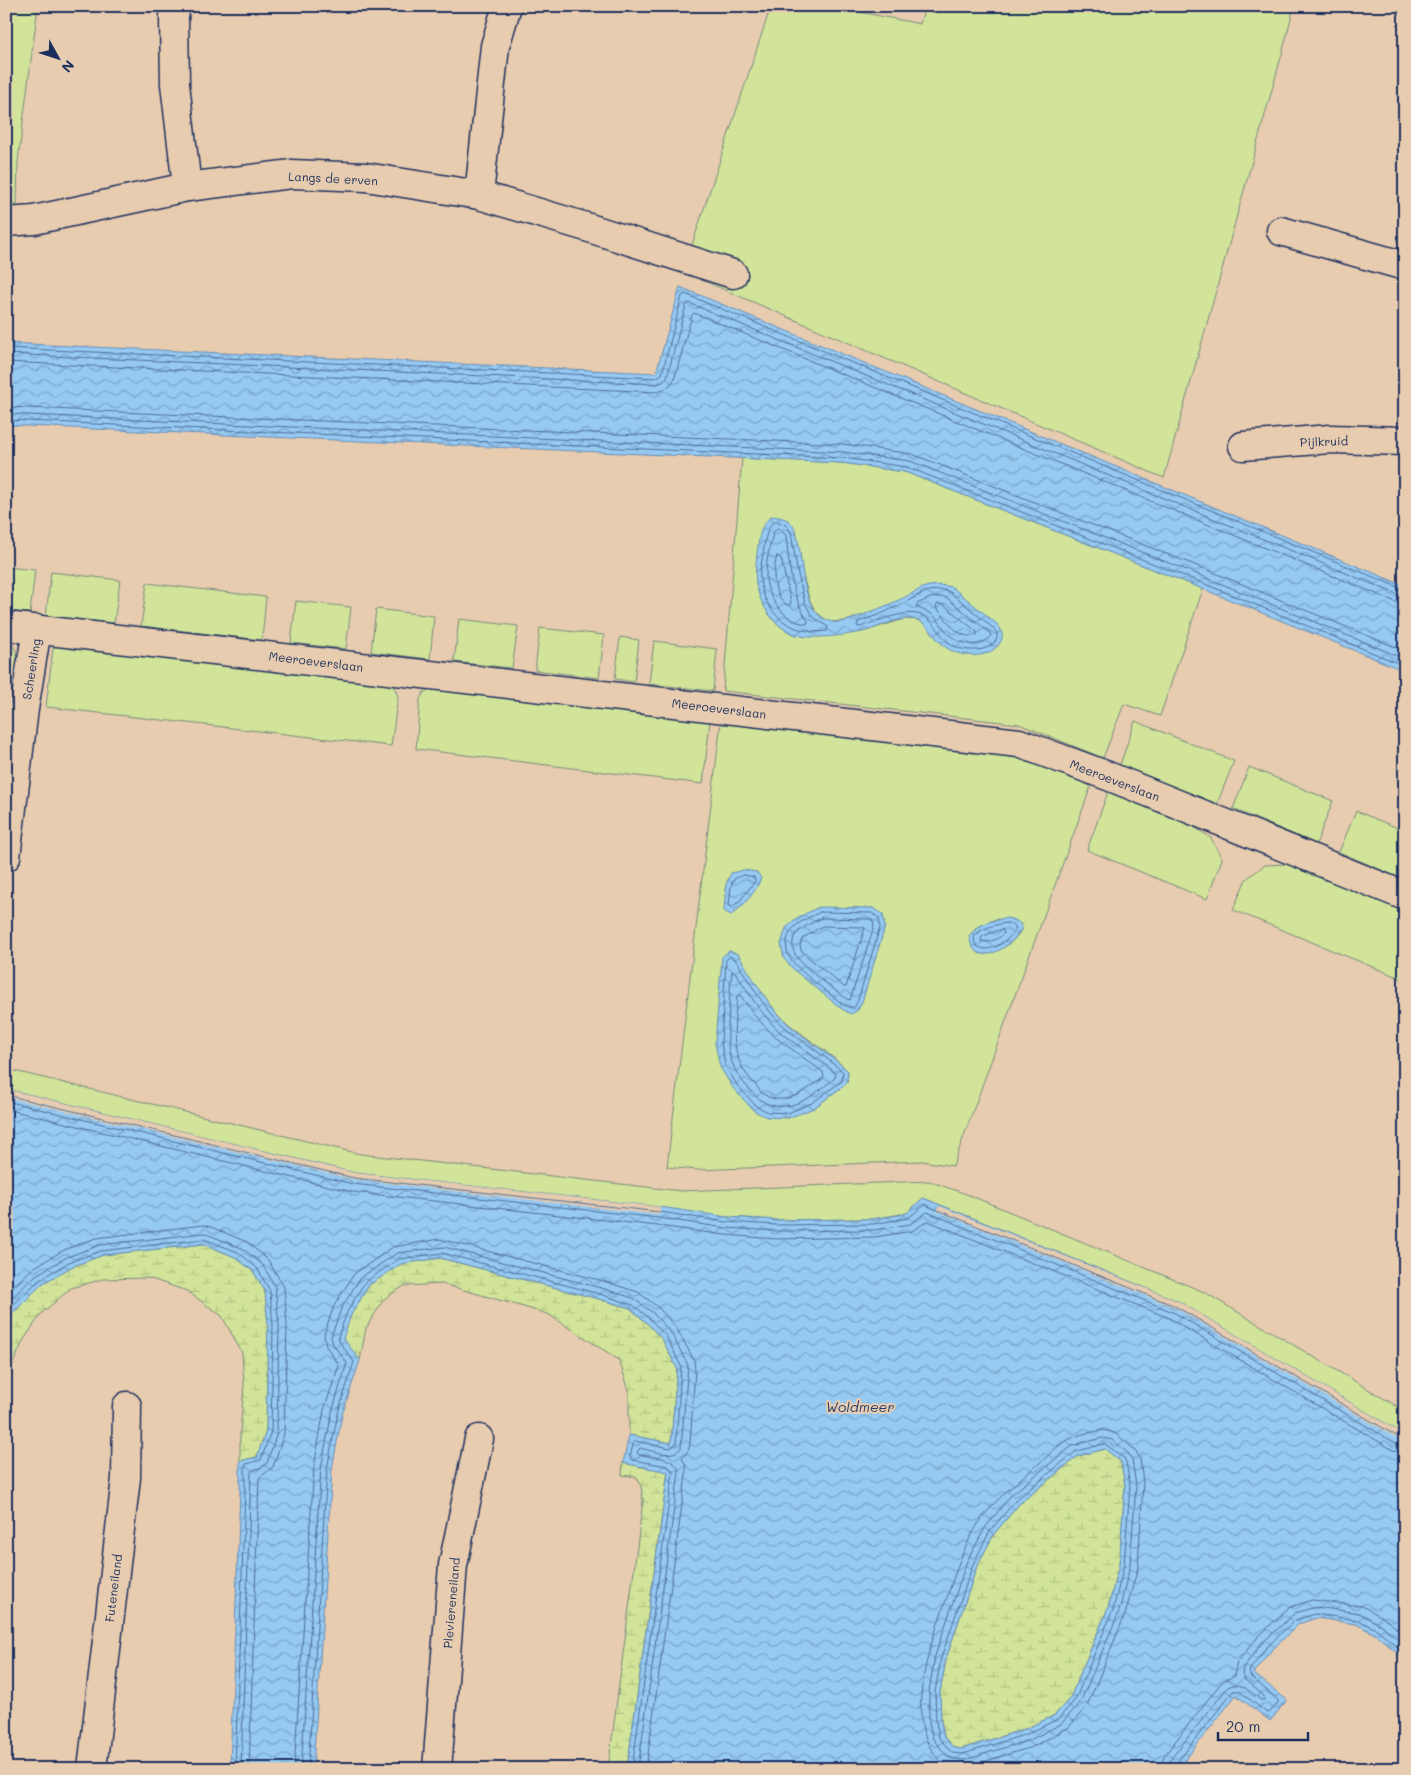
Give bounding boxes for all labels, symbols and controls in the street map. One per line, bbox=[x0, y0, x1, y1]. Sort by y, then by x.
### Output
north arrow bbox=[32, 32, 82, 82]
text: N bbox=[58, 56, 79, 77]
street label: Langs de erven bbox=[288, 168, 378, 188]
street label: Pijlkruid bbox=[1300, 432, 1349, 450]
street label: Scheerling bbox=[18, 637, 44, 701]
street label: Meeroeverslaan bbox=[268, 647, 364, 675]
street label: Meeroeverslaan bbox=[671, 694, 767, 722]
street label: Meeroeverslaan bbox=[1068, 755, 1162, 805]
water label: Woldmeer bbox=[826, 1397, 894, 1416]
street label: Futeneiland bbox=[101, 1553, 125, 1623]
street label: Pleviereneiland bbox=[439, 1557, 463, 1649]
scale bar bbox=[1218, 1710, 1308, 1742]
text: 20 m bbox=[1226, 1716, 1260, 1736]

